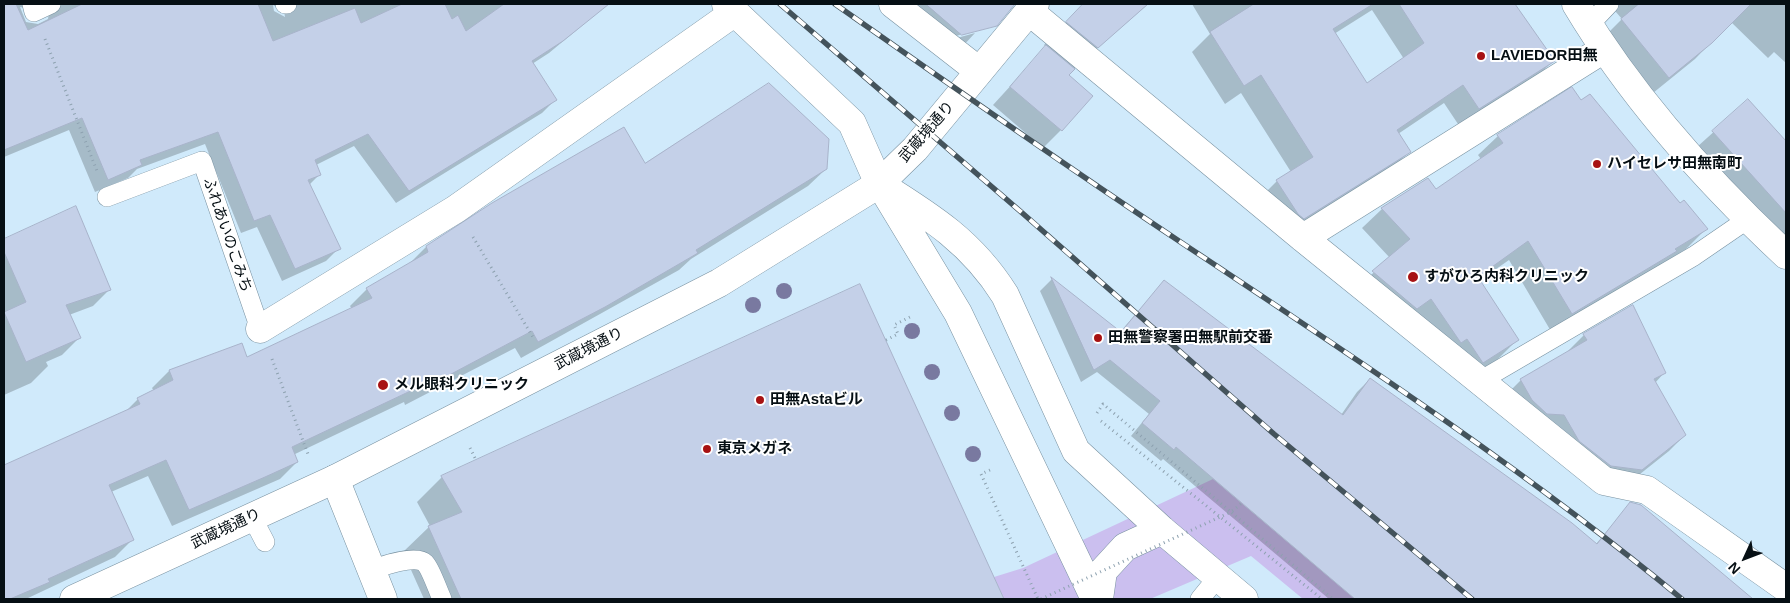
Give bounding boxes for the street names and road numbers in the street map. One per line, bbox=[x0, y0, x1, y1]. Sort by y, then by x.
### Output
street label: 武蔵境通り bbox=[896, 98, 958, 166]
street label: ふれあいのこみち bbox=[199, 175, 255, 295]
street label: 武蔵境通り bbox=[552, 324, 626, 374]
street label: 武蔵境通り bbox=[188, 505, 264, 553]

